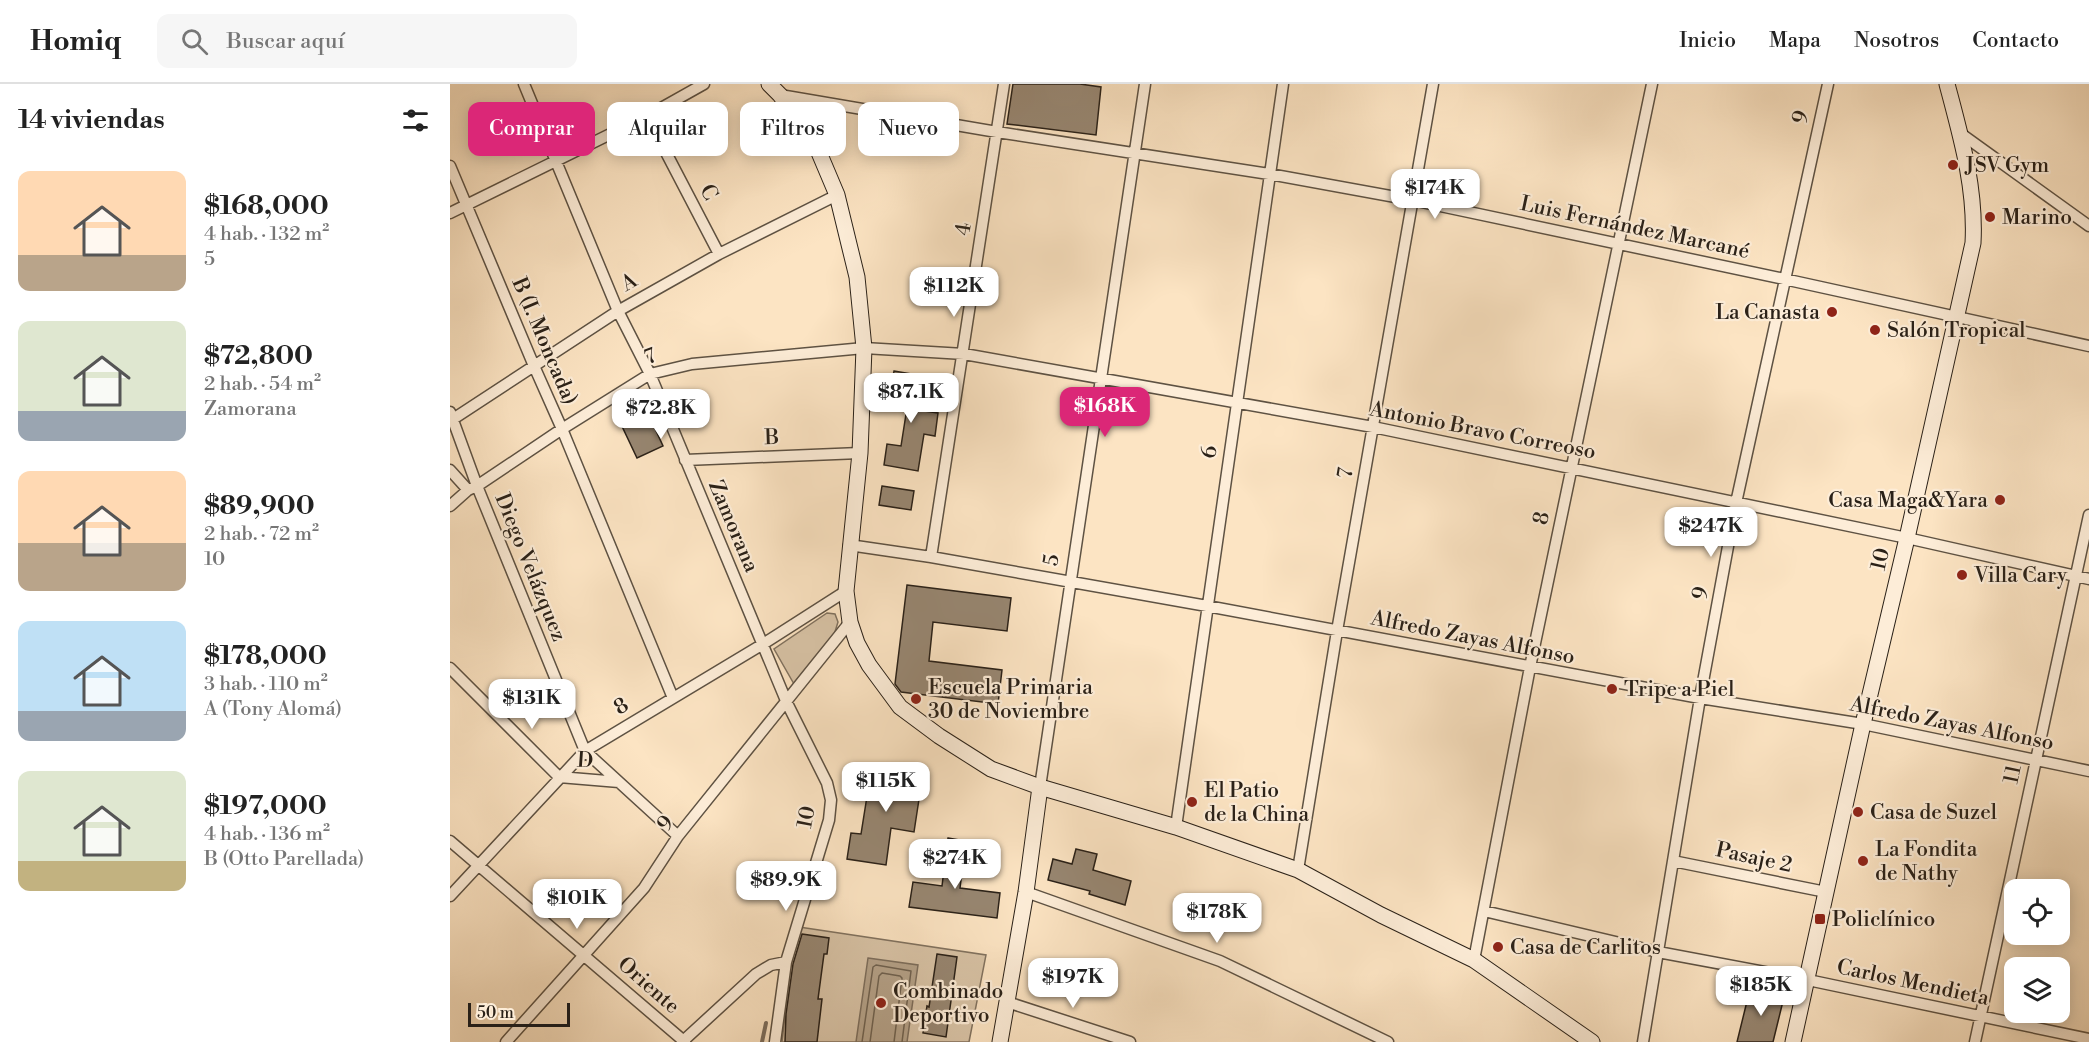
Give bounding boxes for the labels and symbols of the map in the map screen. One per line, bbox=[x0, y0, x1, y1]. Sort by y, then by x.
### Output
street label: 9 bbox=[1787, 108, 1815, 126]
place label: JSV Gym bbox=[1964, 153, 2049, 179]
marker: JSV Gym bbox=[1946, 158, 1960, 172]
pin: $174K bbox=[1393, 169, 1477, 220]
street label: C bbox=[693, 180, 723, 205]
street label: Luis Fernández Marcané bbox=[1518, 191, 1752, 265]
place label: Marino bbox=[2002, 205, 2072, 231]
marker: Marino bbox=[1983, 210, 1997, 224]
street label: 4 bbox=[950, 221, 978, 237]
pin: $112K bbox=[912, 267, 996, 318]
street label: A bbox=[616, 268, 643, 298]
street label: B (I. Moncada) bbox=[505, 273, 583, 409]
place label: La Canasta bbox=[1715, 300, 1820, 326]
marker: La Canasta bbox=[1825, 305, 1839, 319]
place label: Salón Tropical bbox=[1887, 318, 2026, 344]
marker: Salón Tropical bbox=[1868, 323, 1882, 337]
street label: 7 bbox=[641, 343, 660, 371]
pin: $87.1K bbox=[862, 373, 960, 424]
pin: $168K bbox=[1063, 387, 1147, 438]
pin: $72.8K bbox=[612, 389, 710, 440]
street label: Antonio Bravo Correoso bbox=[1367, 396, 1598, 466]
street label: B bbox=[763, 425, 780, 451]
street label: 6 bbox=[1196, 444, 1224, 460]
street label: 7 bbox=[1332, 465, 1360, 481]
street label: Zamorana bbox=[702, 477, 764, 577]
place label: Casa Maga&Yara bbox=[1828, 488, 1988, 514]
street label: Diego Velázquez bbox=[489, 490, 572, 645]
marker: Casa Maga&Yara bbox=[1993, 493, 2007, 507]
pin: $247K bbox=[1669, 507, 1753, 558]
street label: 8 bbox=[1528, 509, 1556, 527]
street label: 10 bbox=[1866, 545, 1896, 573]
street label: 5 bbox=[1038, 552, 1066, 568]
place label: Villa Cary bbox=[1973, 563, 2068, 589]
marker: Villa Cary bbox=[1955, 568, 1969, 582]
street label: 9 bbox=[1687, 585, 1715, 602]
street label: Alfredo Zayas Alfonso bbox=[1368, 605, 1577, 671]
place label: Escuela Primaria 30 de Noviembre bbox=[928, 675, 1093, 725]
place label: Tripe a Piel bbox=[1624, 677, 1734, 703]
pin: $131K bbox=[490, 679, 574, 730]
marker: Tripe a Piel bbox=[1605, 682, 1619, 696]
street label: Alfredo Zayas Alfonso bbox=[1847, 691, 2056, 757]
street label: 8 bbox=[609, 692, 634, 721]
marker: Escuela Primaria 30 de Noviembre bbox=[909, 692, 923, 706]
street label: D bbox=[576, 747, 594, 775]
pin: $115K bbox=[844, 762, 928, 813]
street label: 11 bbox=[1998, 762, 2028, 786]
place label: El Patio de la China bbox=[1204, 778, 1309, 828]
marker: El Patio de la China bbox=[1185, 795, 1199, 809]
place label: Casa de Suzel bbox=[1870, 800, 1997, 826]
street label: 10 bbox=[792, 804, 822, 831]
marker: Casa de Suzel bbox=[1851, 805, 1865, 819]
street label: 9 bbox=[652, 811, 680, 836]
street label: Pasaje 2 bbox=[1713, 837, 1794, 879]
place label: La Fondita de Nathy bbox=[1875, 837, 1978, 887]
pin: $274K bbox=[913, 839, 997, 890]
marker: La Fondita de Nathy bbox=[1856, 854, 1870, 868]
pin: $89.9K bbox=[737, 861, 835, 912]
pin: $101K bbox=[535, 879, 619, 930]
pin: $178K bbox=[1175, 893, 1259, 944]
place label: Policlínico bbox=[1832, 907, 1935, 933]
marker: Policlínico bbox=[1813, 912, 1827, 926]
place label: Casa de Carlitos bbox=[1510, 935, 1661, 961]
marker: Casa de Carlitos bbox=[1491, 940, 1505, 954]
street label: Oriente bbox=[612, 952, 685, 1020]
street label: Carlos Mendieta bbox=[1834, 954, 1992, 1012]
pin: $197K bbox=[1031, 958, 1115, 1009]
pin: $185K bbox=[1719, 966, 1803, 1017]
place label: Combinado Deportivo bbox=[893, 979, 1003, 1029]
marker: Combinado Deportivo bbox=[874, 996, 888, 1010]
scale bar bbox=[468, 1000, 570, 1028]

